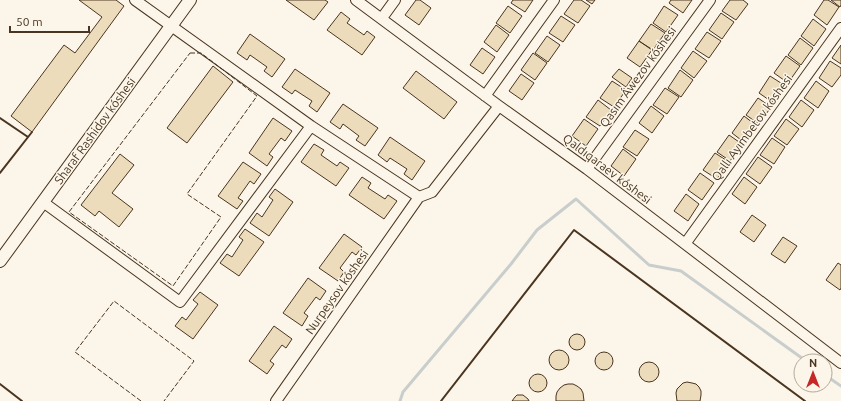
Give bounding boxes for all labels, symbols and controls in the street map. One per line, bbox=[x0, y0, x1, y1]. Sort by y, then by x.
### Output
scale bar bbox=[10, 8, 89, 34]
text: 50 m bbox=[16, 15, 43, 28]
street label: Qasım Áwezov kóshesi bbox=[597, 24, 678, 129]
street label: Qallı Ayımbetov kóshesi bbox=[709, 72, 794, 183]
street label: Sharaf Rashidov kóshesi bbox=[52, 75, 138, 186]
street label: Qaldıqaraev kóshesi bbox=[561, 131, 654, 206]
street label: Nurpeysov kóshesi bbox=[303, 247, 371, 336]
north arrow bbox=[793, 353, 833, 393]
text: N bbox=[809, 357, 817, 369]

